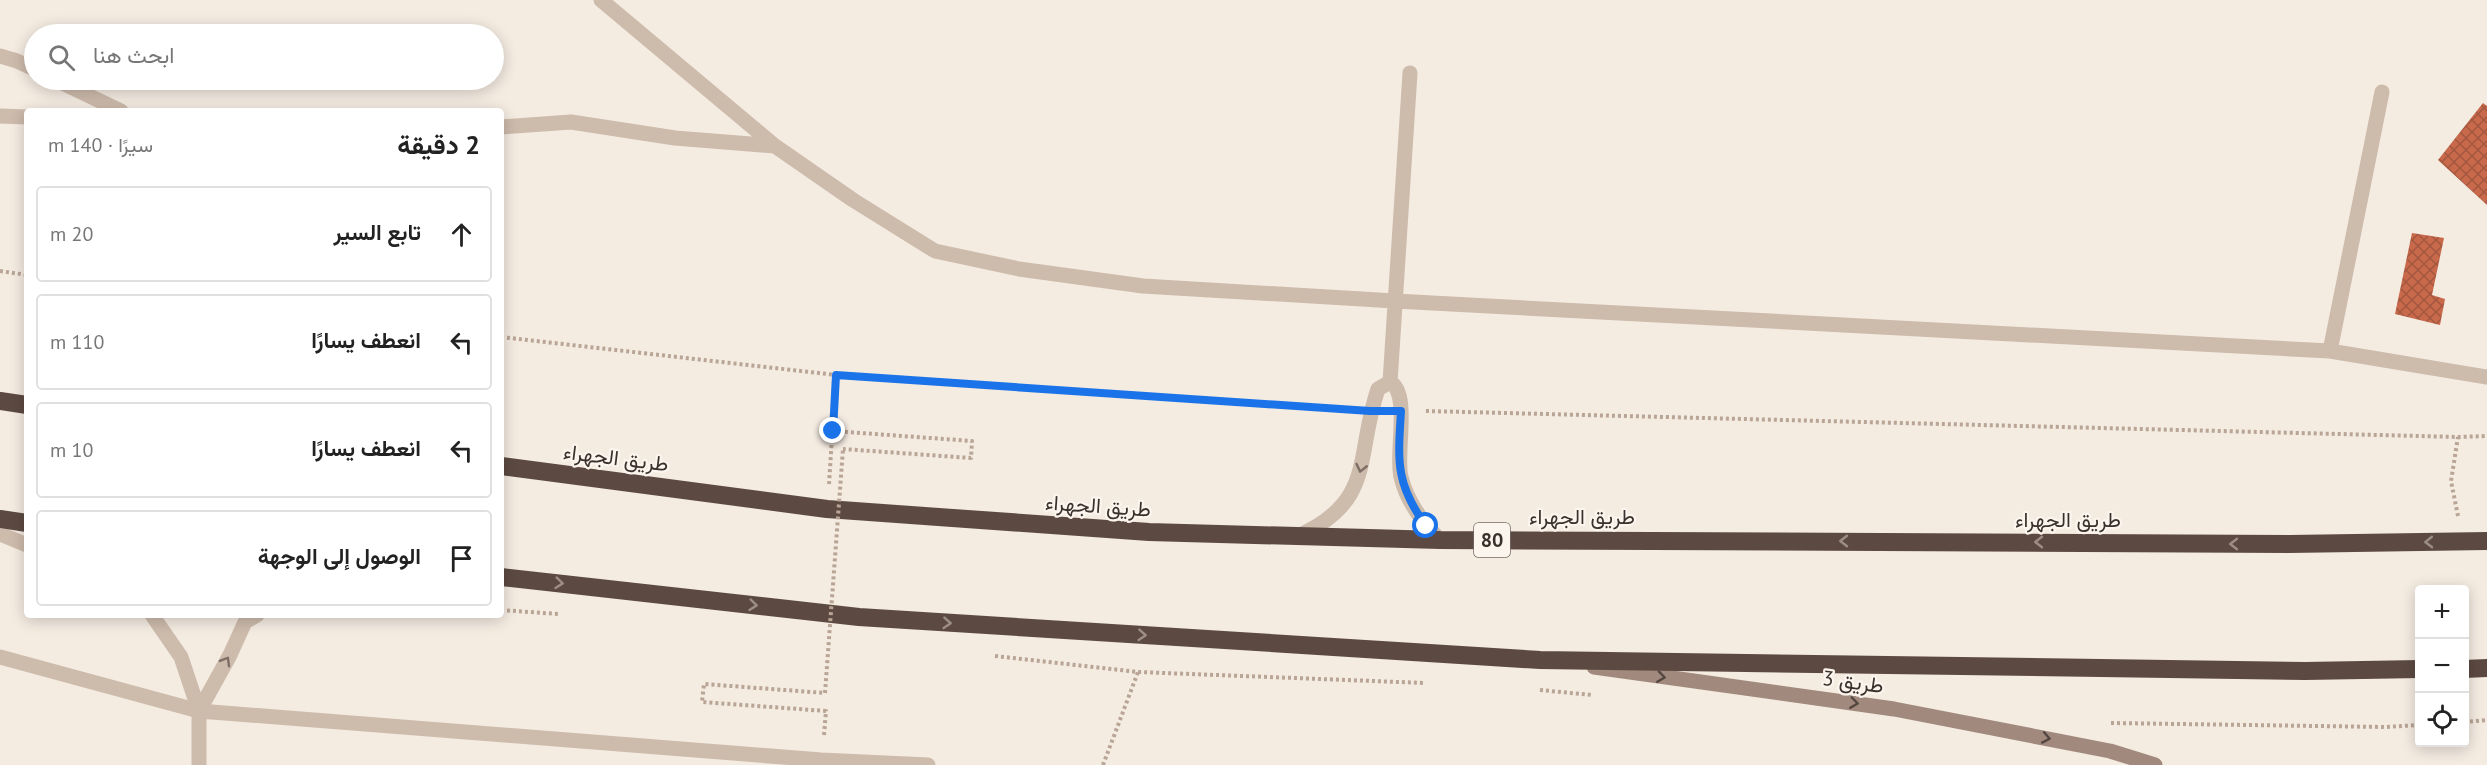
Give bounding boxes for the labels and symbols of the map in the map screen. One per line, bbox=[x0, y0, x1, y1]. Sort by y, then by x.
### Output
route end bbox=[819, 417, 845, 443]
street label: طريق الجهراء bbox=[562, 438, 670, 477]
one-way arrow bbox=[1355, 463, 1368, 473]
street label: طريق الجهراء bbox=[1044, 488, 1152, 523]
street label: طريق الجهراء bbox=[1529, 503, 1635, 530]
street label: طريق الجهراء bbox=[2015, 506, 2121, 533]
route start bbox=[1412, 512, 1438, 538]
road number: 80 bbox=[1474, 523, 1510, 557]
one-way arrow bbox=[1839, 535, 1848, 547]
one-way arrow bbox=[2034, 536, 2043, 548]
one-way arrow bbox=[2424, 536, 2433, 548]
one-way arrow bbox=[2229, 537, 2238, 550]
one-way arrow bbox=[555, 576, 564, 589]
one-way arrow bbox=[748, 598, 757, 611]
one-way arrow bbox=[943, 616, 952, 629]
one-way arrow bbox=[1137, 628, 1146, 641]
one-way arrow bbox=[219, 656, 231, 667]
street label: طريق 3 bbox=[1821, 664, 1885, 699]
one-way arrow bbox=[1656, 670, 1665, 682]
one-way arrow bbox=[1849, 697, 1859, 709]
one-way arrow bbox=[2040, 731, 2050, 744]

